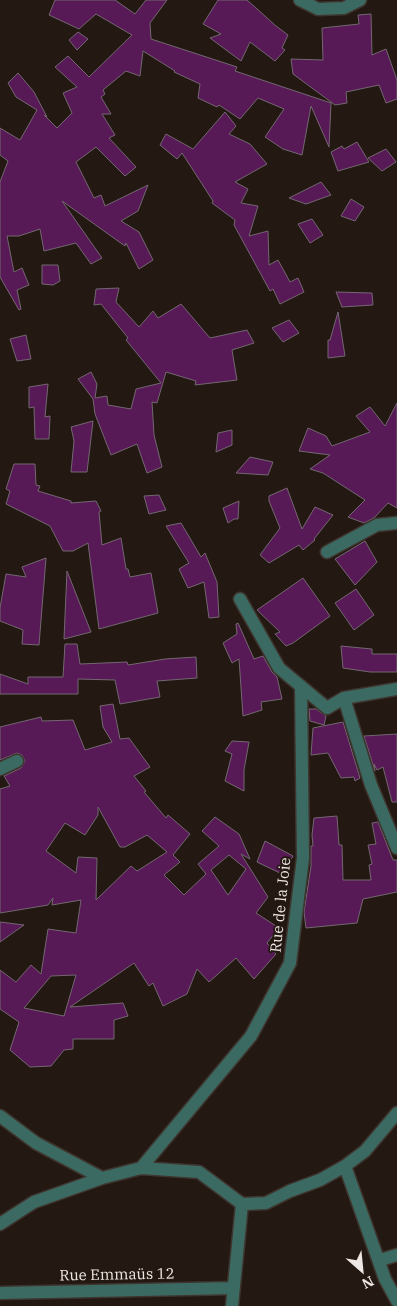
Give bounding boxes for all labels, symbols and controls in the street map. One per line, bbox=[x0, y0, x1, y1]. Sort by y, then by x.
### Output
street label: Rue de la Joie bbox=[266, 856, 294, 954]
north arrow bbox=[337, 1246, 387, 1296]
street label: Rue Emmaüs 12 bbox=[59, 1263, 175, 1285]
text: N bbox=[359, 1272, 377, 1293]

